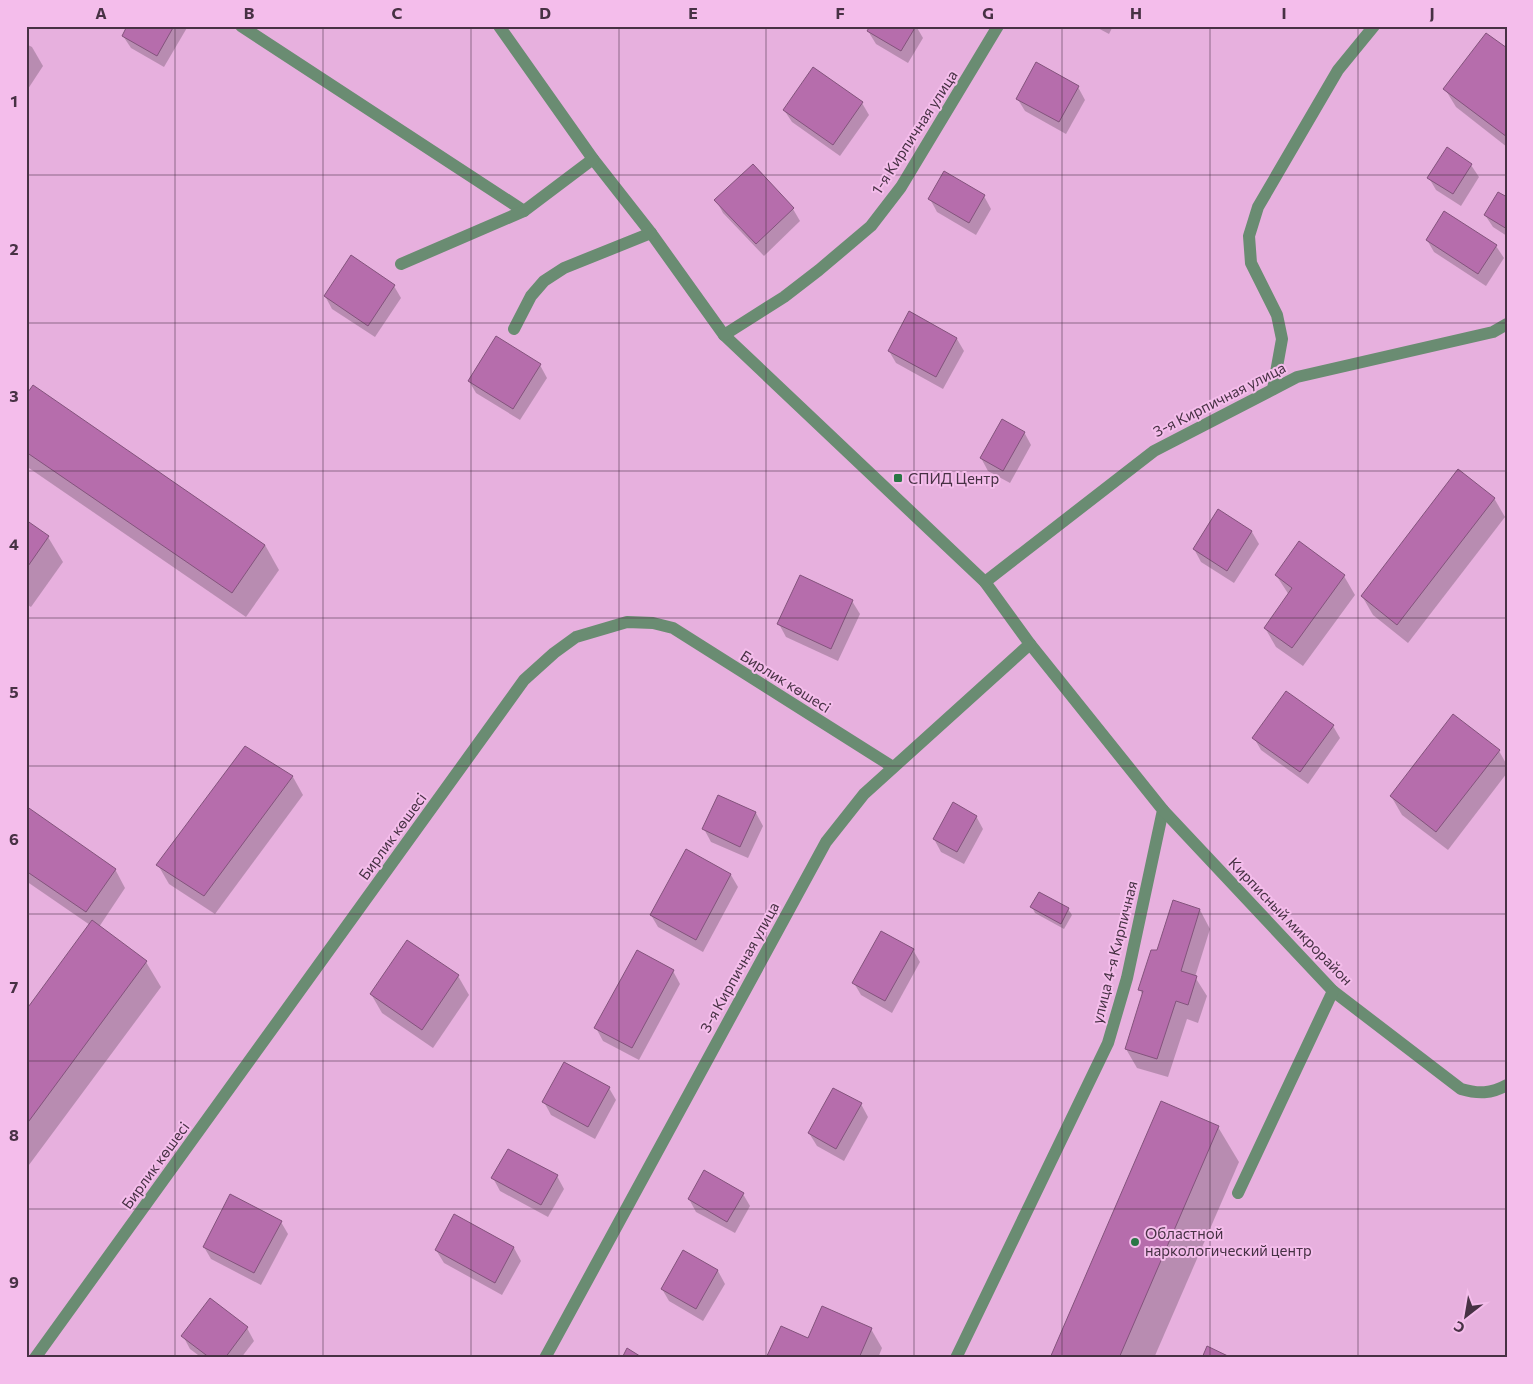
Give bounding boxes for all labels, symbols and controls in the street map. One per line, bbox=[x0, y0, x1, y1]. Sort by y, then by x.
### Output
text: A bbox=[95, 3, 107, 22]
text: B bbox=[244, 3, 255, 22]
text: C bbox=[392, 3, 403, 22]
text: D bbox=[539, 3, 551, 22]
text: E bbox=[688, 3, 698, 22]
text: F bbox=[835, 3, 845, 22]
text: G bbox=[982, 3, 994, 22]
text: H bbox=[1130, 3, 1142, 22]
text: I bbox=[1281, 3, 1287, 22]
text: J bbox=[1429, 3, 1435, 22]
street label: 1-я Кирпичная улица bbox=[867, 67, 961, 197]
text: 1 bbox=[10, 91, 18, 110]
text: 2 bbox=[9, 239, 19, 258]
street label: 3-я Кирпичная улица bbox=[1150, 358, 1288, 440]
text: 3 bbox=[9, 386, 19, 405]
place label: СПИД Центр bbox=[908, 469, 999, 487]
marker: СПИД Центр bbox=[892, 472, 904, 484]
text: 4 bbox=[9, 534, 19, 553]
street label: Бирлик көшесі bbox=[737, 646, 835, 716]
text: 5 bbox=[9, 682, 19, 701]
street label: Бирлик көшесі bbox=[354, 789, 430, 883]
text: 6 bbox=[9, 829, 19, 848]
street label: Кирписный микрорайон bbox=[1225, 853, 1357, 989]
street label: улица 4-я Кирпичная bbox=[1088, 879, 1140, 1025]
street label: 3-я Кирпичная улица bbox=[696, 899, 782, 1035]
text: 7 bbox=[10, 977, 19, 996]
street label: Бирлик көшесі bbox=[117, 1118, 193, 1212]
text: 8 bbox=[9, 1125, 19, 1144]
place label: Областной наркологический центр bbox=[1145, 1224, 1312, 1259]
marker: Областной наркологический центр bbox=[1129, 1236, 1141, 1248]
text: 9 bbox=[9, 1272, 19, 1291]
north arrow bbox=[1440, 1292, 1490, 1342]
text: С bbox=[1451, 1318, 1468, 1337]

